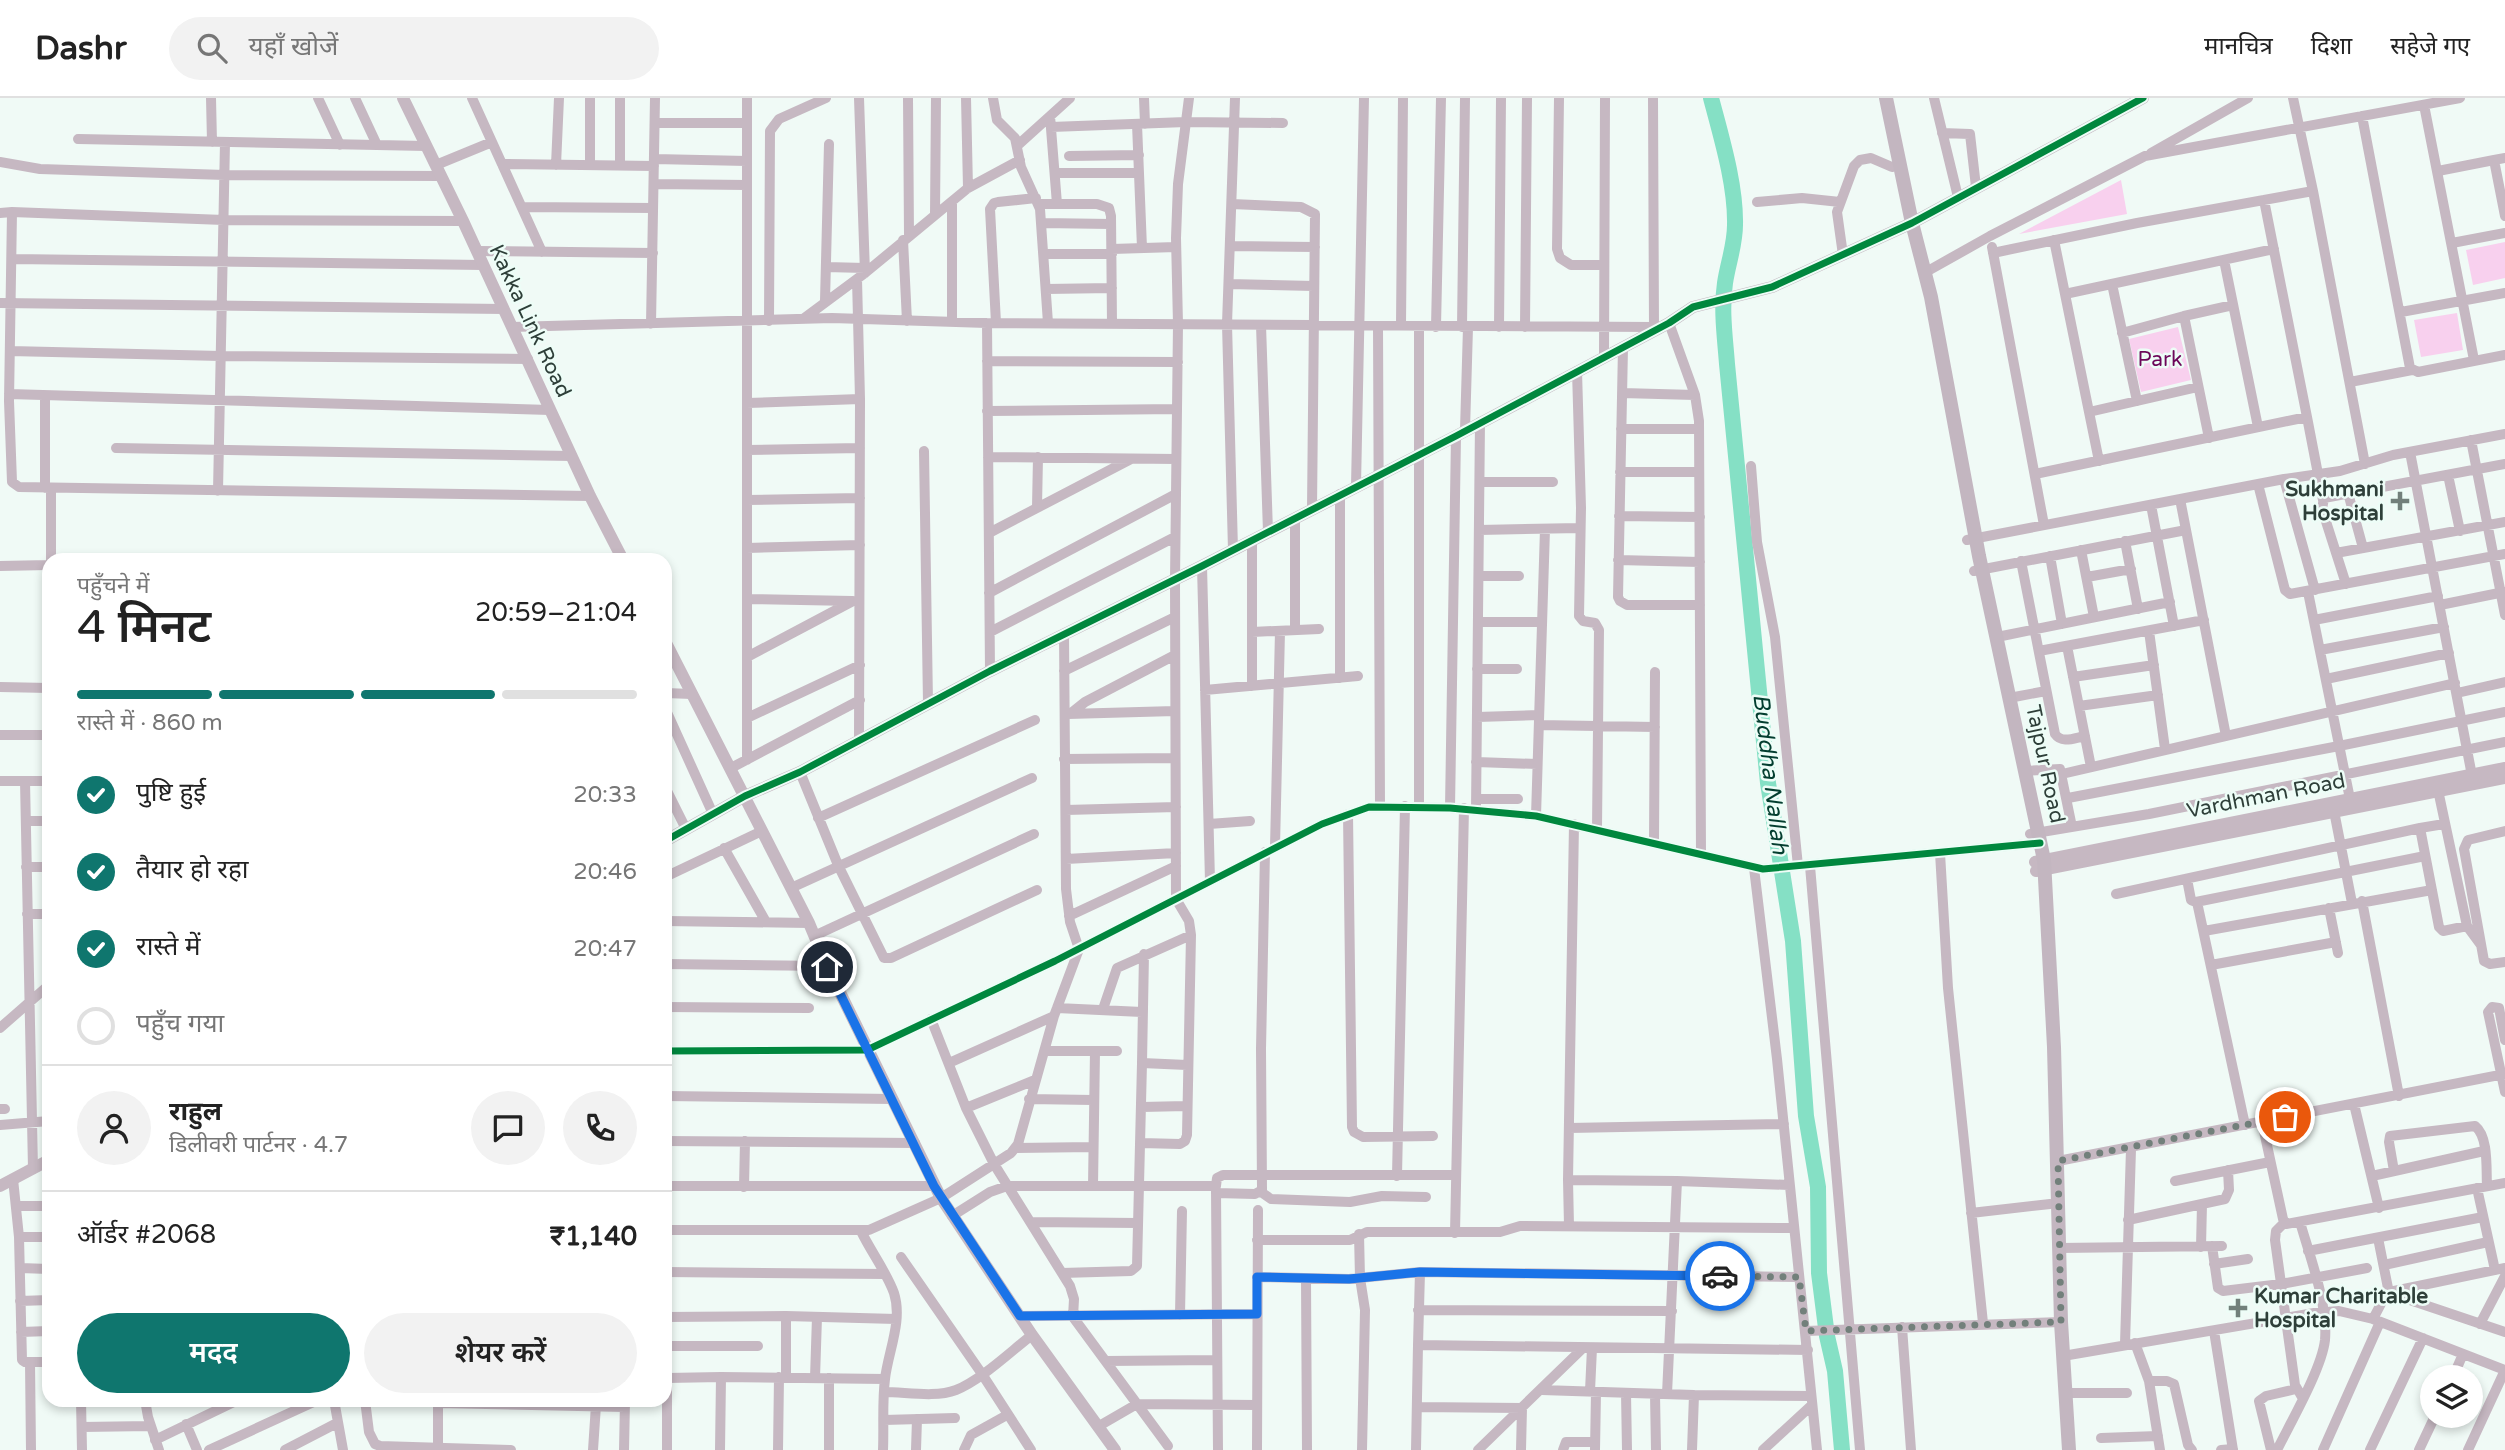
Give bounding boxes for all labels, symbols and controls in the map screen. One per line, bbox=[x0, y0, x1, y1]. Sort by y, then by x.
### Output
search box bbox=[169, 17, 659, 80]
text: Dashr bbox=[35, 29, 127, 68]
icon: search bbox=[193, 29, 231, 67]
text: यहाँ खोजें bbox=[249, 31, 338, 62]
text: मानचित्र bbox=[2204, 32, 2273, 61]
text: दिशा bbox=[2311, 32, 2352, 61]
text: सहेजे गए bbox=[2390, 32, 2470, 61]
street label: Kakka Link Road bbox=[484, 241, 576, 401]
park label: Park bbox=[2138, 347, 2182, 372]
place label: Sukhmani Hospital bbox=[2285, 477, 2384, 526]
marker: Sukhmani Hospital bbox=[2390, 491, 2410, 511]
text: पहुँचने में bbox=[77, 572, 149, 600]
text: 20:59–21:04 bbox=[475, 597, 637, 628]
text: 4 मिनट bbox=[77, 600, 211, 655]
water label: Buddha Nallah bbox=[1746, 692, 1794, 857]
street label: Tajpur Road bbox=[2020, 702, 2070, 826]
text: रास्ते में · 860 m bbox=[77, 709, 223, 737]
street label: Vardhman Road bbox=[2185, 768, 2347, 824]
icon: check bbox=[77, 776, 115, 814]
text: पुष्टि हुई bbox=[136, 777, 206, 808]
text: 20:33 bbox=[573, 781, 637, 809]
icon: check bbox=[77, 853, 115, 891]
text: तैयार हो रहा bbox=[136, 854, 249, 885]
text: 20:46 bbox=[573, 858, 637, 886]
icon: check bbox=[77, 930, 115, 968]
text: रास्ते में bbox=[136, 931, 201, 962]
text: 20:47 bbox=[573, 935, 637, 963]
pin bbox=[797, 937, 857, 997]
icon: home bbox=[808, 948, 846, 986]
text: पहुँच गया bbox=[136, 1008, 224, 1039]
pin bbox=[2255, 1087, 2315, 1147]
button: person bbox=[77, 1091, 151, 1165]
button: chat bbox=[471, 1091, 545, 1165]
button: phone bbox=[563, 1091, 637, 1165]
text: राहुल bbox=[169, 1096, 222, 1127]
icon: bag bbox=[2266, 1098, 2304, 1136]
text: डिलीवरी पार्टनर · 4.7 bbox=[169, 1131, 348, 1159]
text: ऑर्डर #2068 bbox=[77, 1219, 216, 1250]
text: ₹1,140 bbox=[550, 1221, 637, 1252]
courier bbox=[1685, 1241, 1755, 1311]
icon: car bbox=[1701, 1257, 1739, 1295]
place label: Kumar Charitable Hospital bbox=[2254, 1284, 2428, 1333]
marker: Kumar Charitable Hospital bbox=[2228, 1298, 2248, 1318]
button: मदद bbox=[77, 1313, 350, 1393]
button: शेयर करें bbox=[364, 1313, 637, 1393]
map controls bbox=[2420, 1365, 2483, 1428]
button: layers bbox=[2420, 1365, 2483, 1428]

